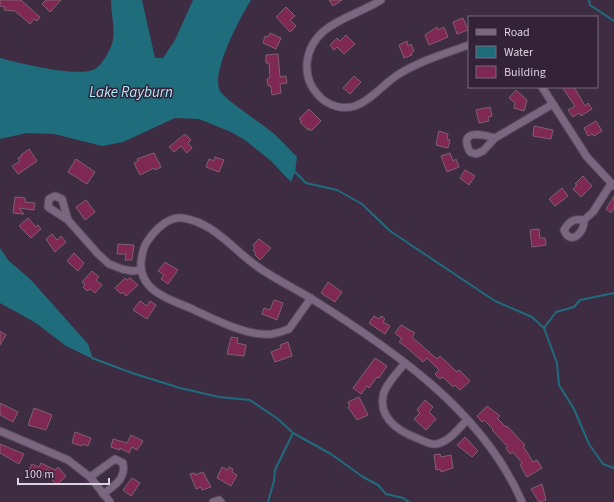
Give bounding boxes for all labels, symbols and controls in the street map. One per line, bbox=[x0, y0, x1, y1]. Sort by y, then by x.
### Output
legend bbox=[468, 16, 598, 88]
text: Road bbox=[504, 24, 530, 41]
text: Water bbox=[504, 44, 534, 61]
text: Building bbox=[504, 64, 546, 81]
water label: Lake Rayburn bbox=[89, 82, 173, 103]
scale bar bbox=[18, 460, 109, 486]
text: 100 m bbox=[24, 466, 54, 483]

